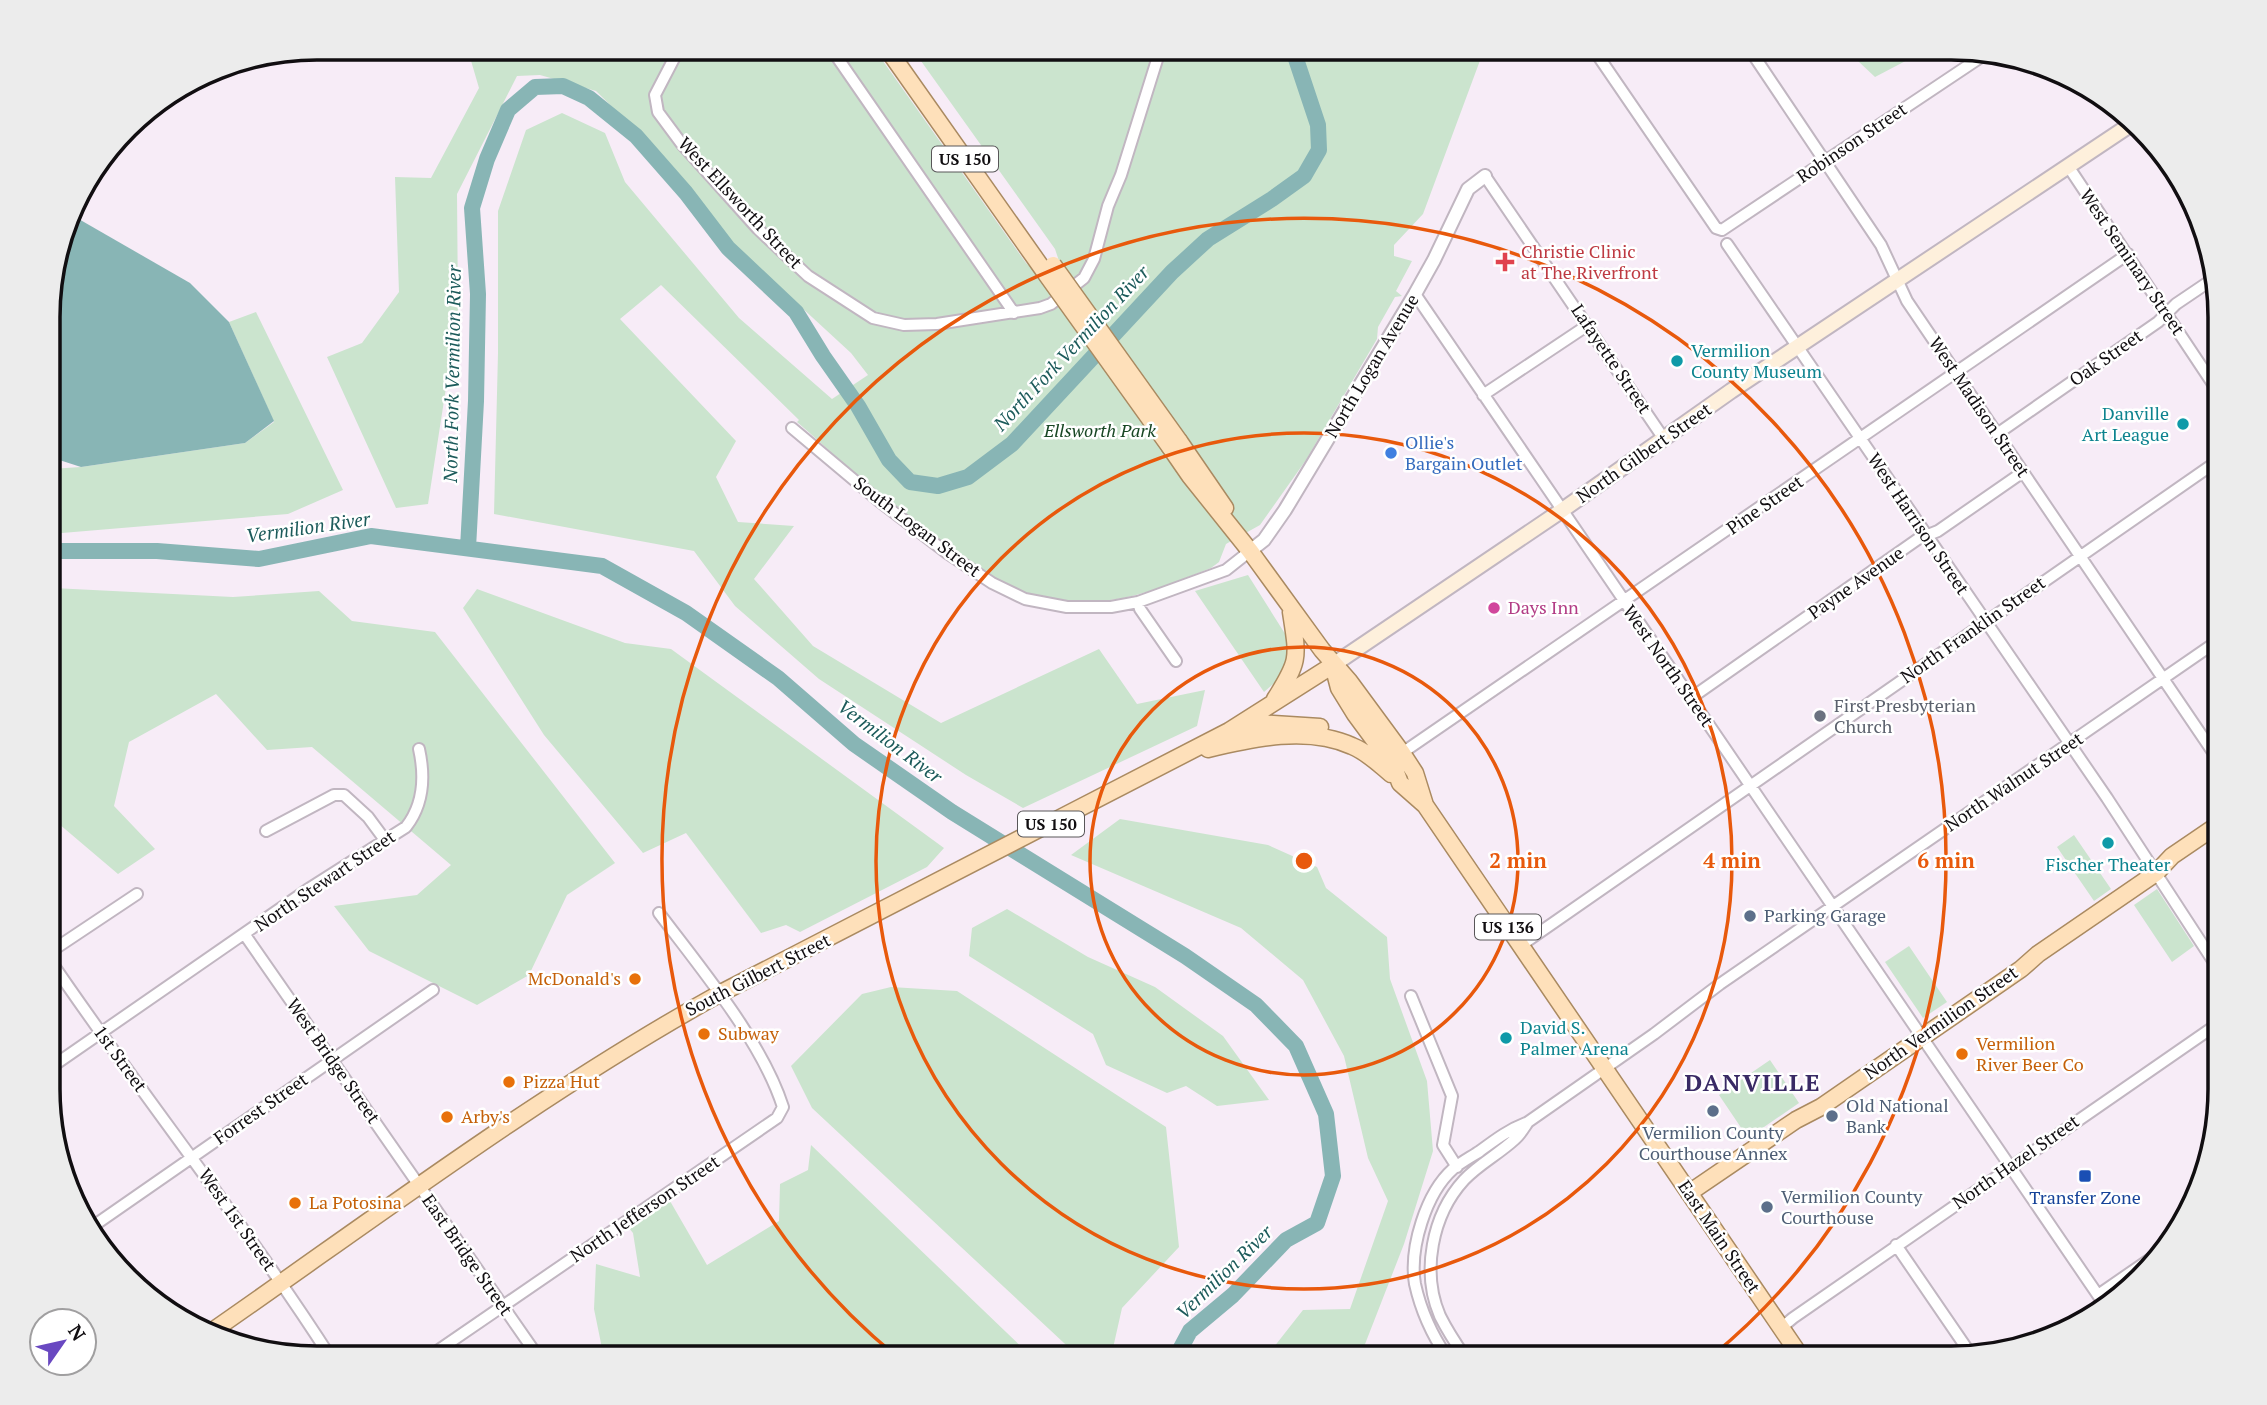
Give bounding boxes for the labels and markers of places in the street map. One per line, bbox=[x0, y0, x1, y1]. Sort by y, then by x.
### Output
place label: Christie Clinic at The Riverfront bbox=[1521, 239, 1659, 284]
marker: Christie Clinic at The Riverfront bbox=[1495, 252, 1515, 272]
place label: Vermilion County Museum bbox=[1691, 338, 1822, 383]
marker: Vermilion County Museum bbox=[1669, 353, 1685, 369]
place label: Danville Art League bbox=[2082, 401, 2169, 446]
marker: Danville Art League bbox=[2175, 416, 2191, 432]
place label: Ollie's Bargain Outlet bbox=[1405, 430, 1523, 475]
marker: Ollie's Bargain Outlet bbox=[1383, 445, 1399, 461]
place label: Days Inn bbox=[1508, 595, 1579, 619]
marker: Days Inn bbox=[1486, 600, 1502, 616]
place label: First Presbyterian Church bbox=[1834, 693, 1976, 738]
marker: First Presbyterian Church bbox=[1812, 708, 1828, 724]
marker: Fischer Theater bbox=[2100, 835, 2116, 851]
centre of rings bbox=[1292, 849, 1316, 873]
place label: Fischer Theater bbox=[2046, 852, 2170, 876]
place label: Parking Garage bbox=[1764, 903, 1886, 927]
marker: Parking Garage bbox=[1742, 908, 1758, 924]
place label: McDonald's bbox=[528, 966, 621, 990]
marker: McDonald's bbox=[627, 971, 643, 987]
place label: David S. Palmer Arena bbox=[1520, 1015, 1629, 1060]
place label: Subway bbox=[718, 1021, 780, 1045]
marker: Subway bbox=[696, 1026, 712, 1042]
marker: David S. Palmer Arena bbox=[1498, 1030, 1514, 1046]
place label: Vermilion River Beer Co bbox=[1976, 1031, 2084, 1076]
marker: Vermilion River Beer Co bbox=[1954, 1046, 1970, 1062]
place label: Pizza Hut bbox=[523, 1069, 600, 1093]
marker: Pizza Hut bbox=[501, 1074, 517, 1090]
place label: Old National Bank bbox=[1846, 1093, 1949, 1138]
marker: Vermilion County Courthouse Annex bbox=[1705, 1103, 1721, 1119]
place label: Arby's bbox=[461, 1104, 510, 1128]
marker: Old National Bank bbox=[1824, 1108, 1840, 1124]
marker: Arby's bbox=[439, 1109, 455, 1125]
place label: Vermilion County Courthouse Annex bbox=[1639, 1120, 1788, 1165]
marker: Transfer Zone bbox=[2077, 1168, 2093, 1184]
place label: Vermilion County Courthouse bbox=[1781, 1184, 1923, 1229]
place label: Transfer Zone bbox=[2029, 1185, 2141, 1209]
place label: La Potosina bbox=[309, 1190, 402, 1214]
marker: La Potosina bbox=[287, 1195, 303, 1211]
marker: Vermilion County Courthouse bbox=[1759, 1199, 1775, 1215]

